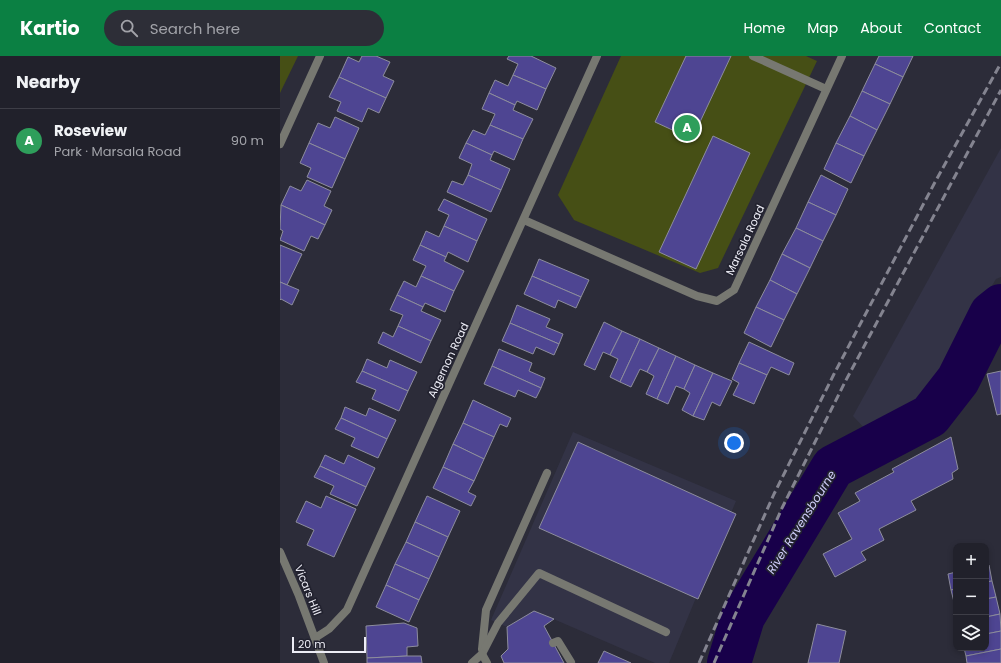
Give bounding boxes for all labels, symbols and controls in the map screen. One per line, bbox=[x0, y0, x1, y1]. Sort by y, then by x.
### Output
search box bbox=[104, 10, 384, 46]
text: Kartio bbox=[20, 15, 80, 42]
icon: search bbox=[118, 17, 140, 39]
text: Search here bbox=[150, 18, 240, 39]
text: Home bbox=[743, 18, 785, 38]
text: Map bbox=[807, 18, 838, 38]
text: About bbox=[860, 18, 902, 38]
text: Contact bbox=[924, 18, 981, 38]
text: Nearby bbox=[16, 70, 80, 94]
pin: A bbox=[674, 113, 700, 143]
text: Roseview bbox=[54, 120, 127, 141]
text: A bbox=[24, 131, 34, 150]
text: 90 m bbox=[231, 131, 264, 150]
text: Park · Marsala Road bbox=[54, 142, 181, 161]
street label: Marsala Road bbox=[722, 202, 768, 278]
street label: Algernon Road bbox=[424, 320, 472, 400]
your location bbox=[724, 433, 744, 453]
water label: River Ravensbourne bbox=[762, 467, 840, 577]
map controls bbox=[953, 543, 989, 651]
button: + bbox=[953, 543, 989, 579]
street label: Vicars Hill bbox=[291, 563, 325, 617]
button: − bbox=[953, 579, 989, 615]
button: layers bbox=[953, 615, 989, 651]
scale bar bbox=[292, 635, 366, 654]
text: 20 m bbox=[298, 636, 326, 652]

